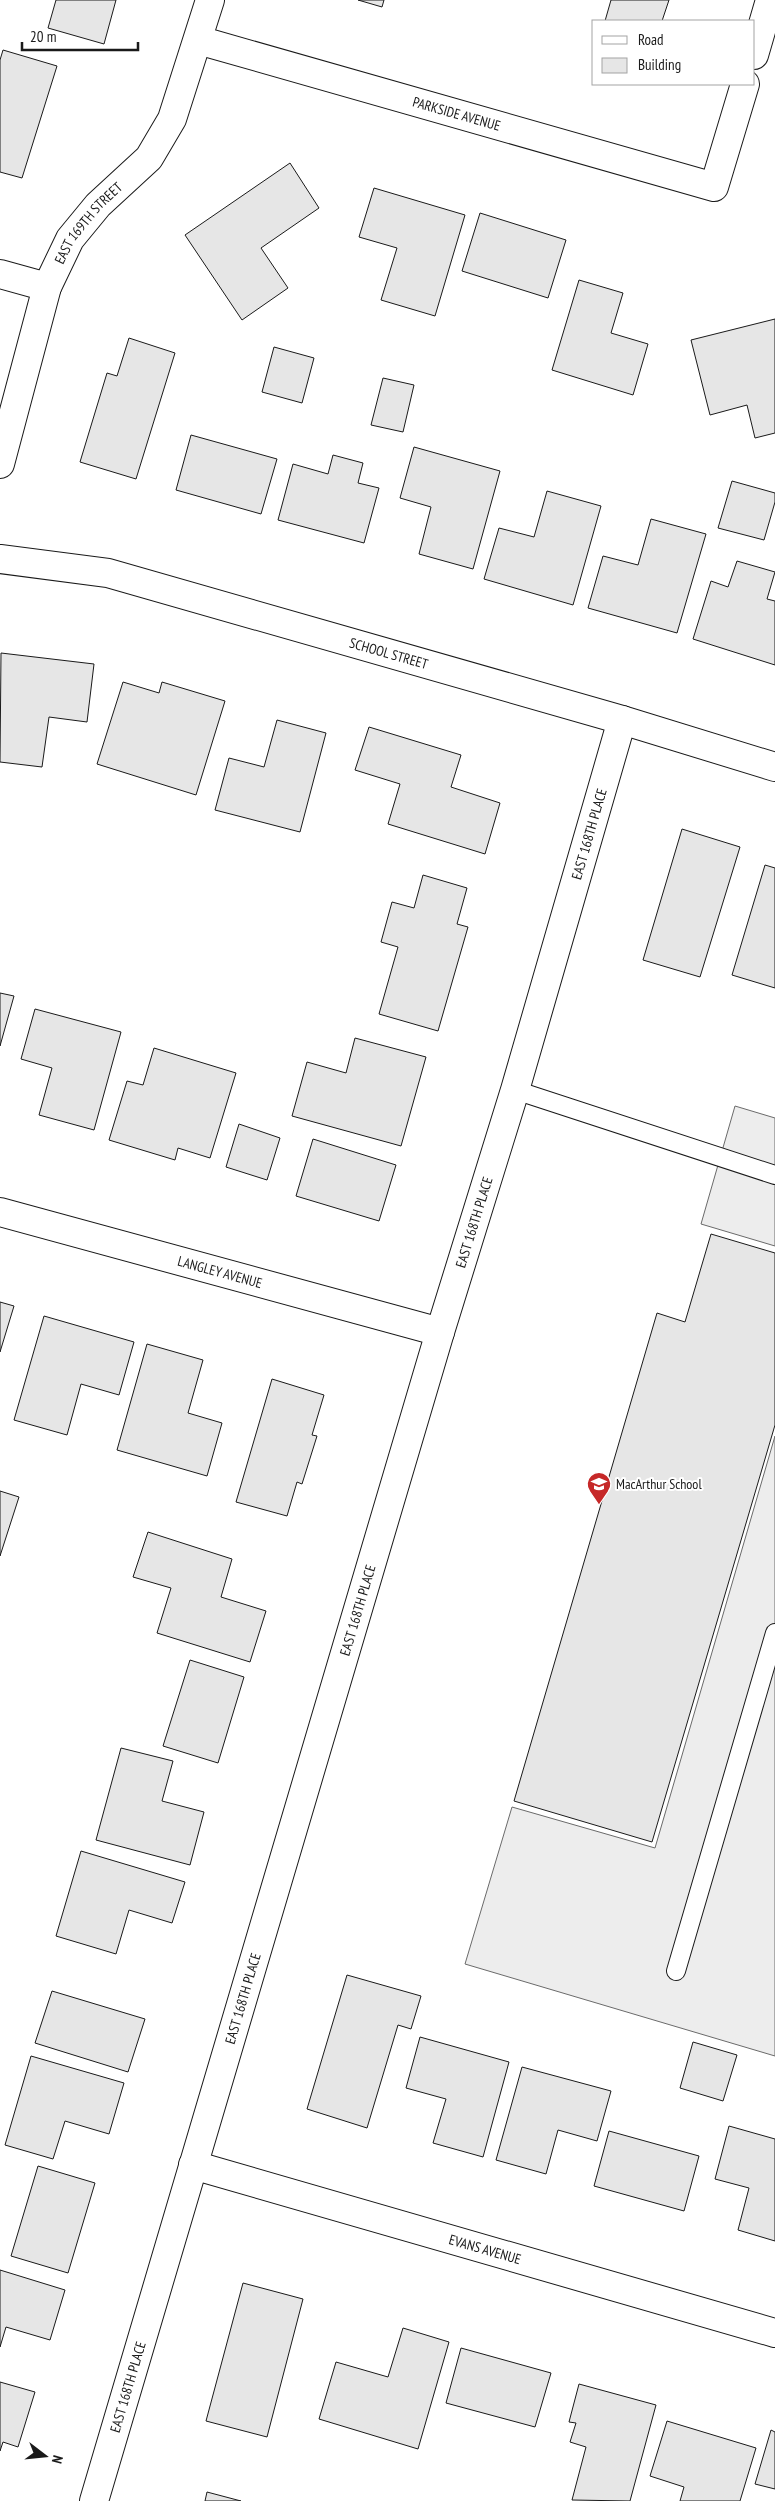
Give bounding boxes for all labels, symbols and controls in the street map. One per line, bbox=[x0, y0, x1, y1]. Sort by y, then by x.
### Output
scale bar bbox=[22, 20, 139, 52]
legend bbox=[592, 20, 755, 85]
text: 20 m bbox=[30, 27, 56, 46]
text: Road bbox=[638, 30, 664, 49]
text: Building bbox=[638, 55, 681, 74]
street label: PARKSIDE AVENUE bbox=[411, 93, 503, 135]
street label: EAST 169TH STREET bbox=[50, 178, 127, 267]
street label: SCHOOL STREET bbox=[347, 634, 431, 673]
street label: EAST 168TH PLACE bbox=[567, 786, 611, 882]
street label: EAST 168TH PLACE bbox=[451, 1175, 497, 1270]
street label: LANGLEY AVENUE bbox=[176, 1252, 264, 1292]
school or university icon: MacArthur School bbox=[586, 1471, 612, 1505]
place label: MacArthur School bbox=[616, 1475, 702, 1493]
street label: EAST 168TH PLACE bbox=[336, 1563, 380, 1658]
street label: EAST 168TH PLACE bbox=[221, 1951, 265, 2046]
street label: EVANS AVENUE bbox=[447, 2230, 523, 2268]
street label: EAST 168TH PLACE bbox=[106, 2339, 150, 2435]
north arrow bbox=[20, 2431, 70, 2481]
text: N bbox=[48, 2453, 67, 2466]

